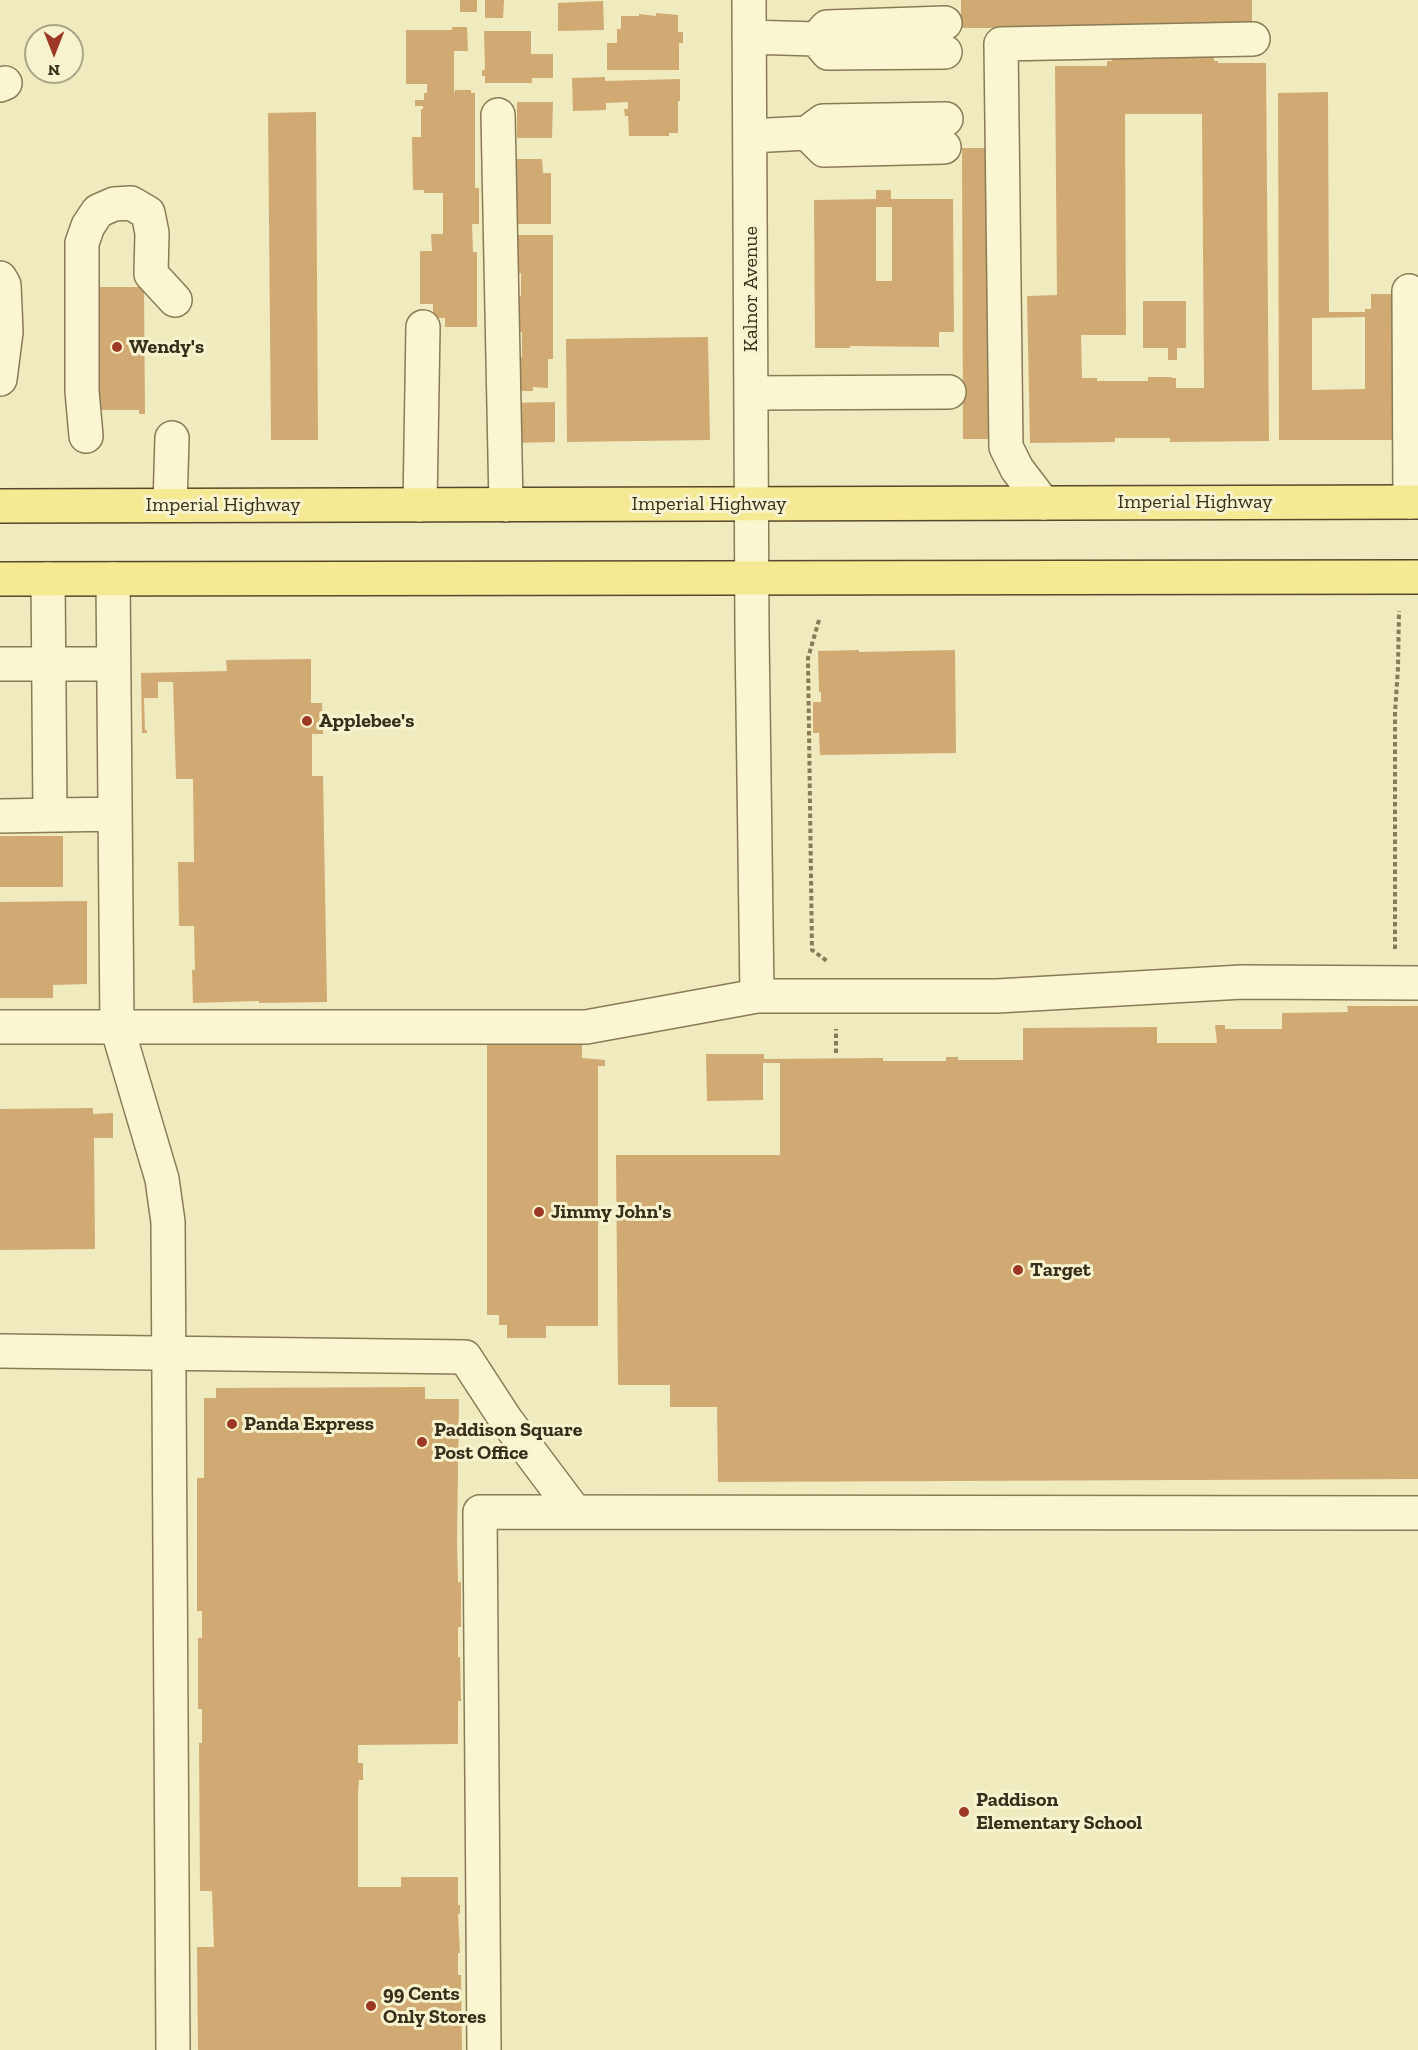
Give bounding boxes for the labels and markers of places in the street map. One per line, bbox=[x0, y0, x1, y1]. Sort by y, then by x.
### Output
place label: Wendy's bbox=[129, 335, 204, 359]
marker: Wendy's bbox=[110, 340, 124, 354]
place label: Applebee's bbox=[319, 709, 414, 733]
marker: Applebee's bbox=[300, 714, 314, 728]
place label: Jimmy John's bbox=[551, 1200, 671, 1224]
marker: Jimmy John's bbox=[532, 1205, 546, 1219]
place label: Target bbox=[1030, 1258, 1091, 1282]
marker: Target bbox=[1011, 1263, 1025, 1277]
place label: Panda Express bbox=[244, 1412, 374, 1436]
marker: Panda Express bbox=[225, 1417, 239, 1431]
place label: Paddison Square Post Office bbox=[434, 1418, 582, 1465]
marker: Paddison Square Post Office bbox=[415, 1435, 429, 1449]
place label: Paddison Elementary School bbox=[976, 1788, 1142, 1835]
marker: Paddison Elementary School bbox=[957, 1805, 971, 1819]
place label: 99 Cents Only Stores bbox=[383, 1982, 486, 2029]
marker: 99 Cents Only Stores bbox=[364, 1999, 378, 2013]

